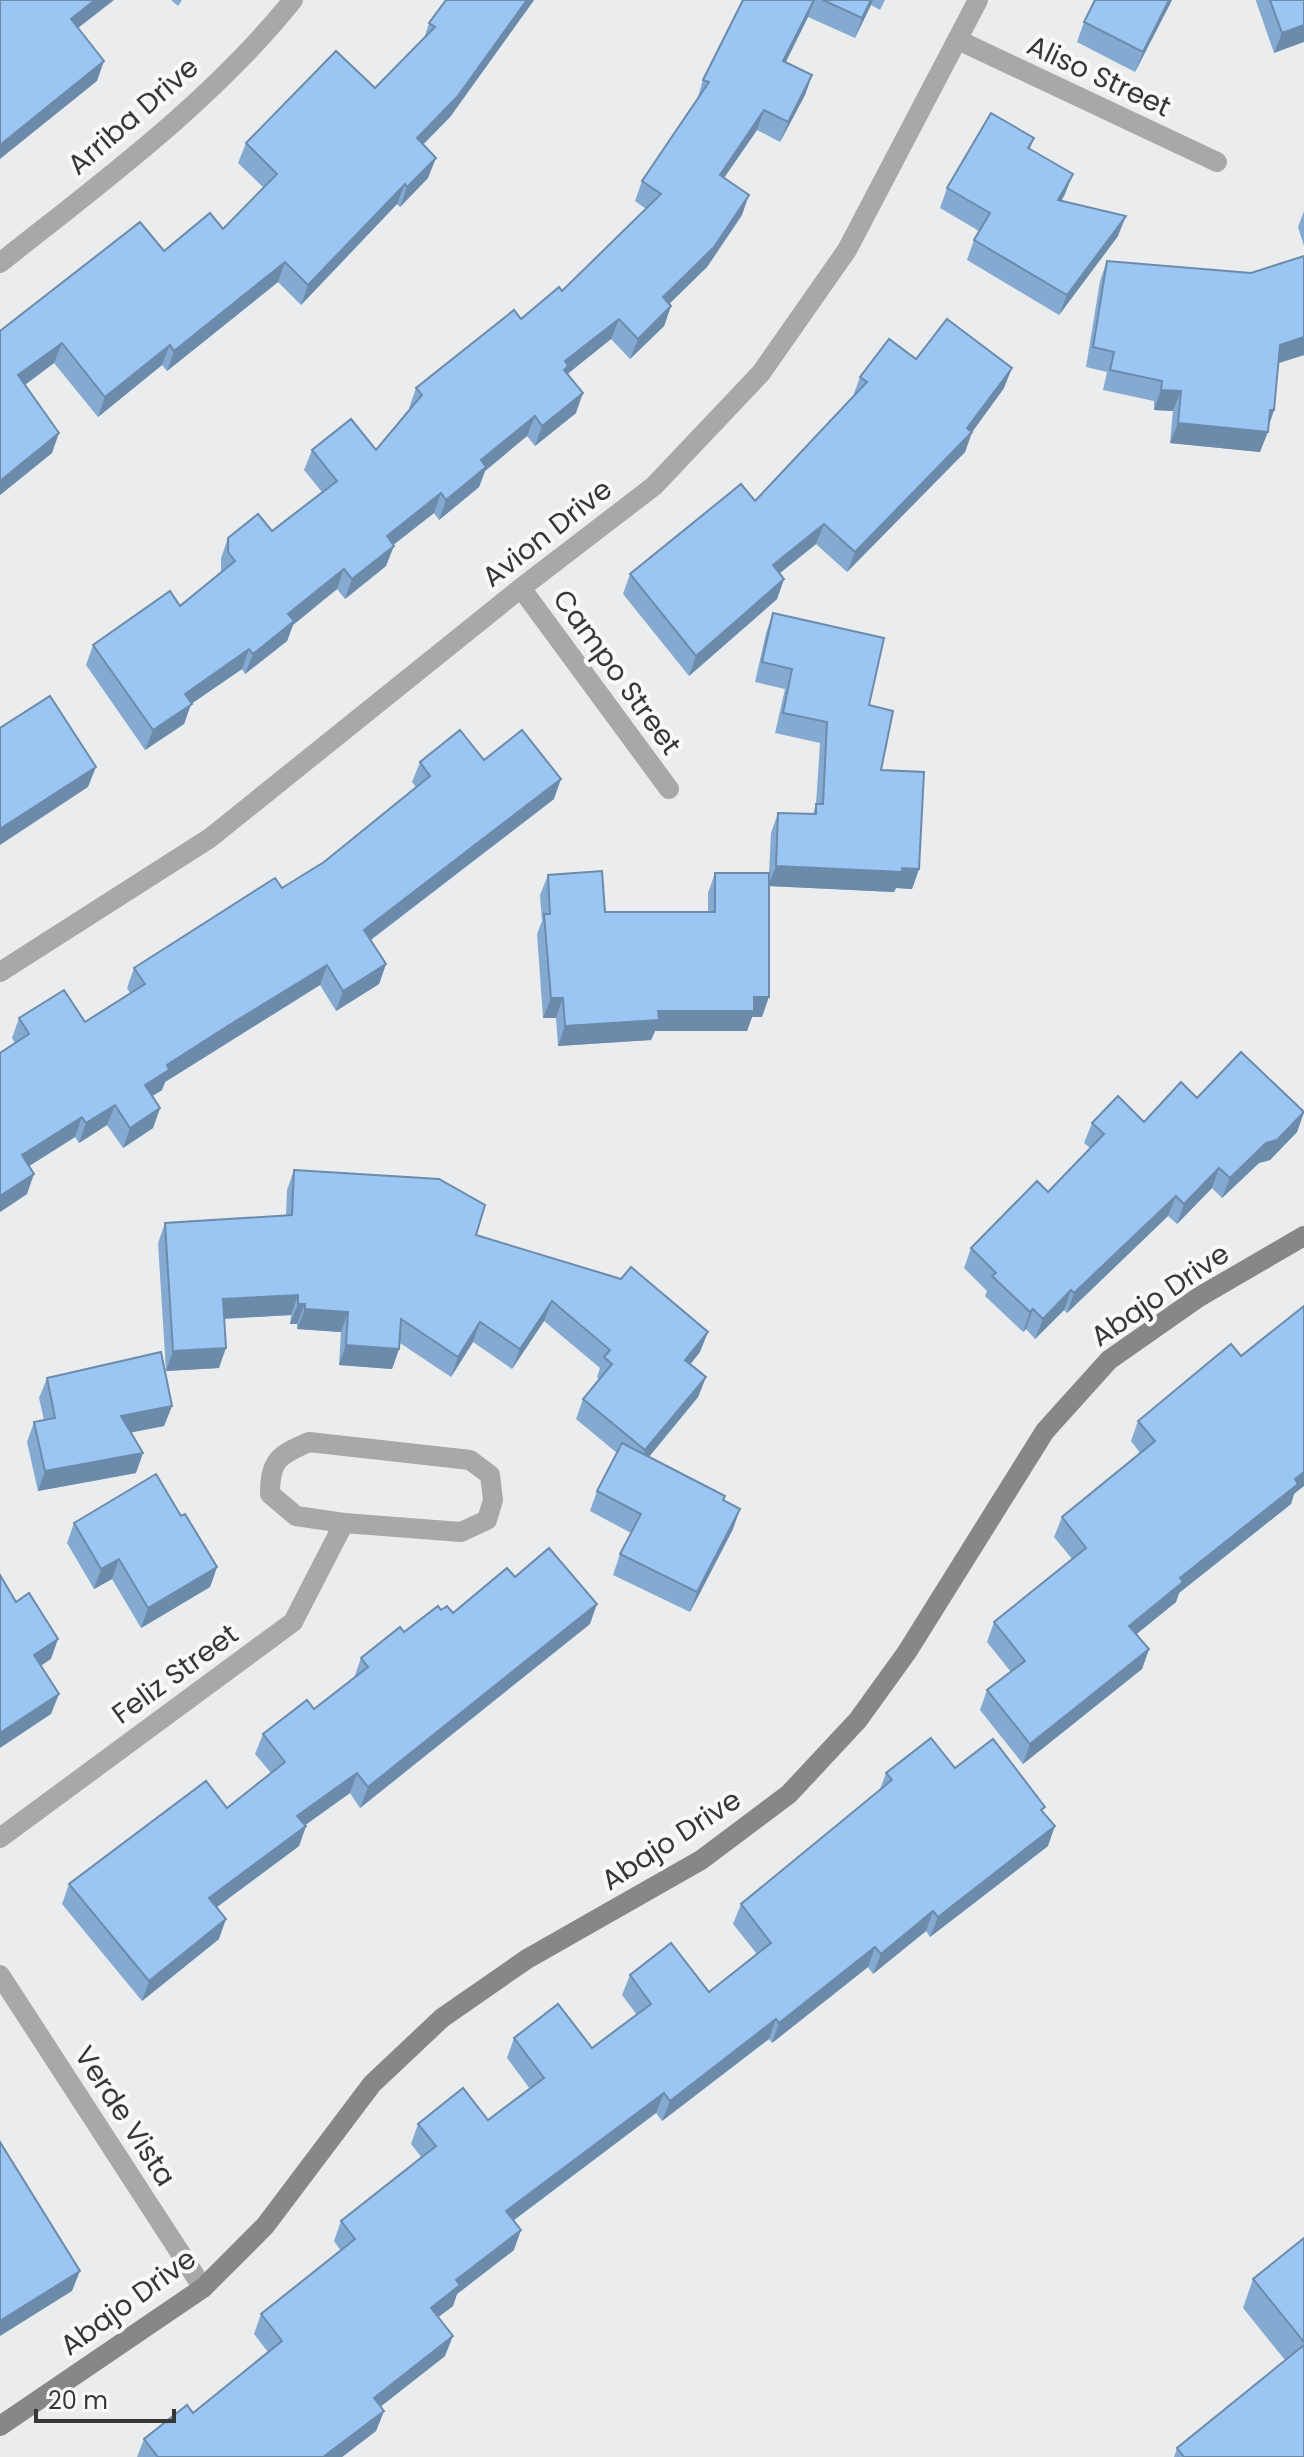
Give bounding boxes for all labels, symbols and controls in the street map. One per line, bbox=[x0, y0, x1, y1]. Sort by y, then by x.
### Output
street label: Aliso Street bbox=[1021, 26, 1177, 126]
street label: Arriba Drive bbox=[59, 48, 207, 184]
street label: Avion Drive bbox=[474, 470, 620, 596]
street label: Campo Street bbox=[544, 581, 690, 763]
street label: Abajo Drive bbox=[1083, 1234, 1237, 1356]
street label: Feliz Street bbox=[104, 1615, 246, 1733]
street label: Abajo Drive bbox=[594, 1780, 748, 1900]
street label: Verde Vista bbox=[65, 2038, 185, 2194]
street label: Abajo Drive bbox=[52, 2239, 204, 2365]
scale bar bbox=[36, 2373, 174, 2423]
text: 20 m bbox=[48, 2384, 108, 2417]

